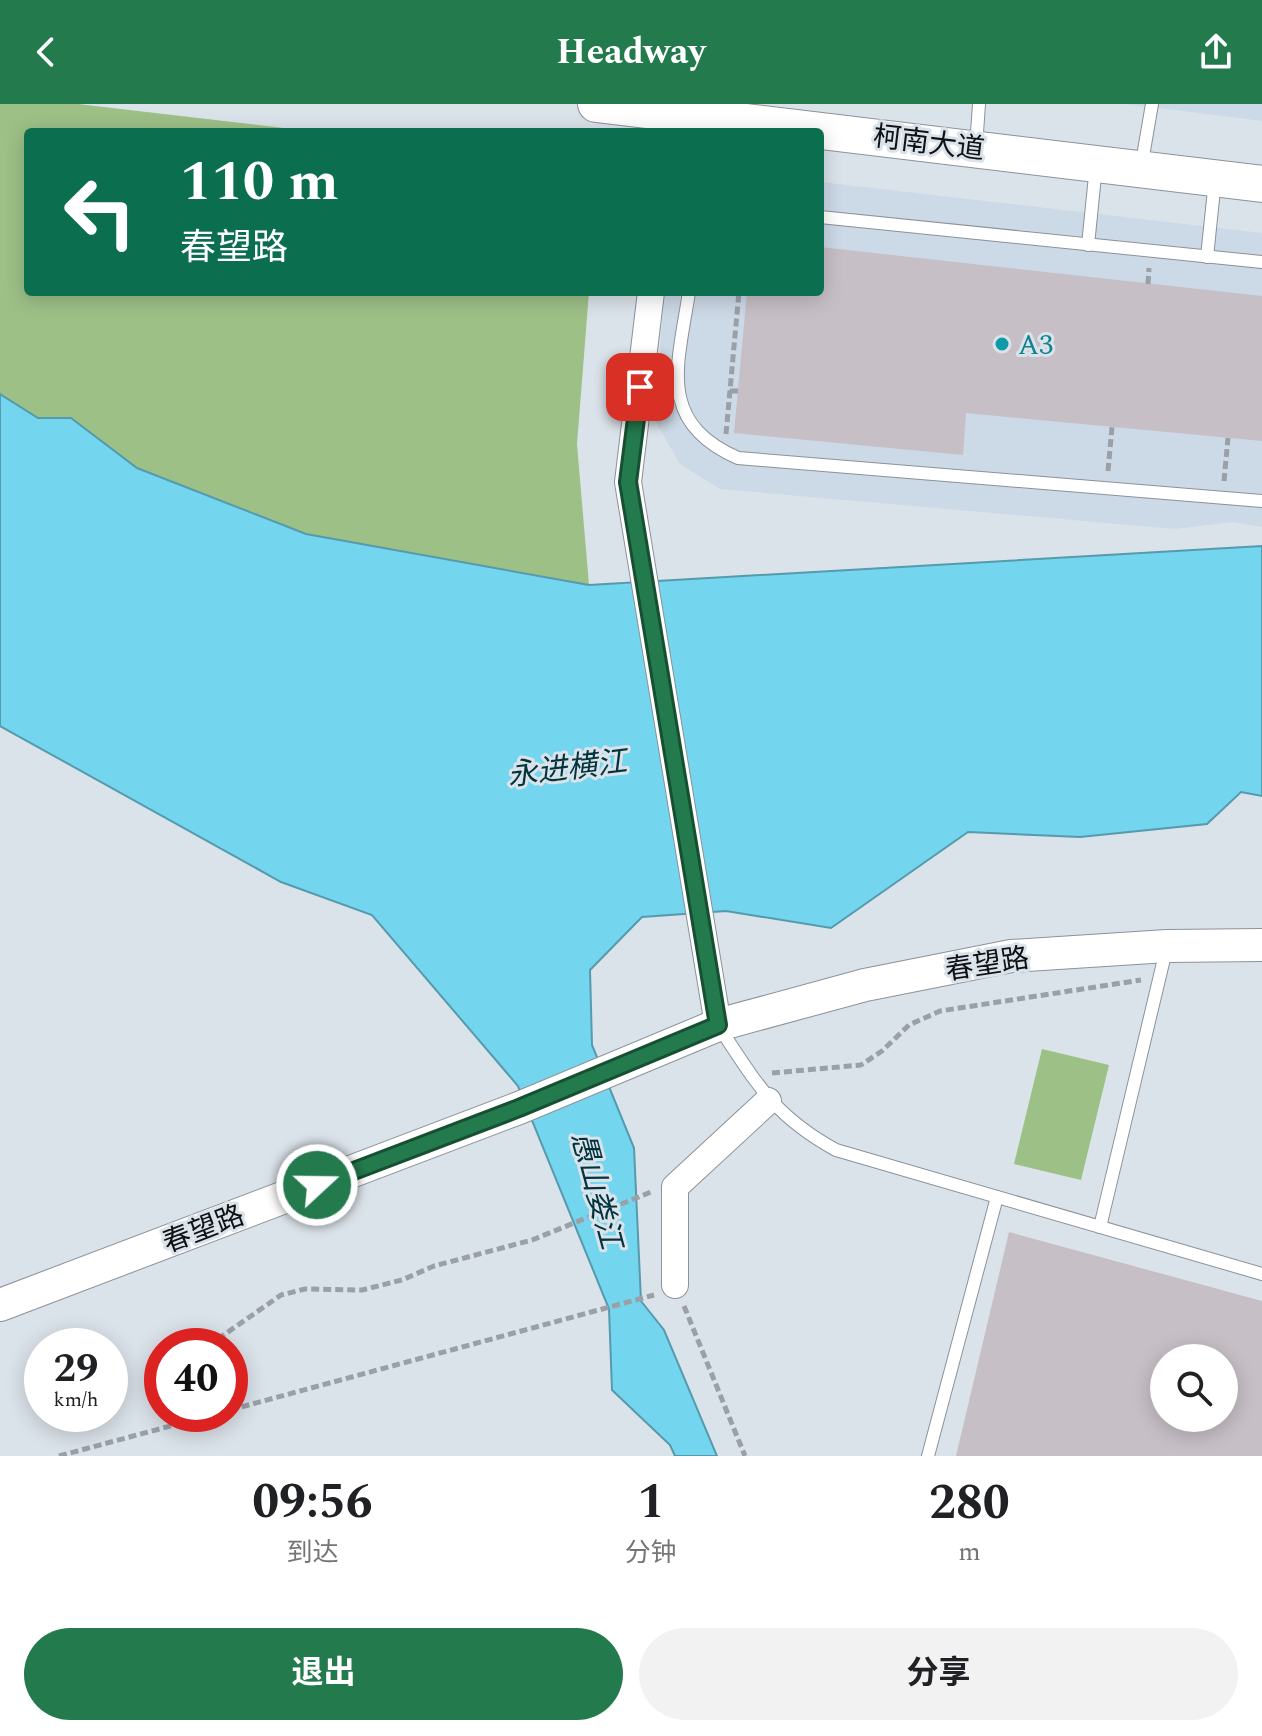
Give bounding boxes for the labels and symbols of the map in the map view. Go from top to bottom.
street label: 柯南大道 [871,115,987,172]
place label: A3 [1018,324,1053,367]
marker: A3 [993,335,1011,353]
pin [606,353,674,421]
water label: 永进横江 [505,738,632,799]
street label: 春望路 [942,937,1032,992]
water label: 愚山娄江 [558,1126,635,1257]
position arrow [275,1143,359,1227]
street label: 春望路 [157,1194,250,1265]
speed limit sign: 40 [144,1328,248,1432]

